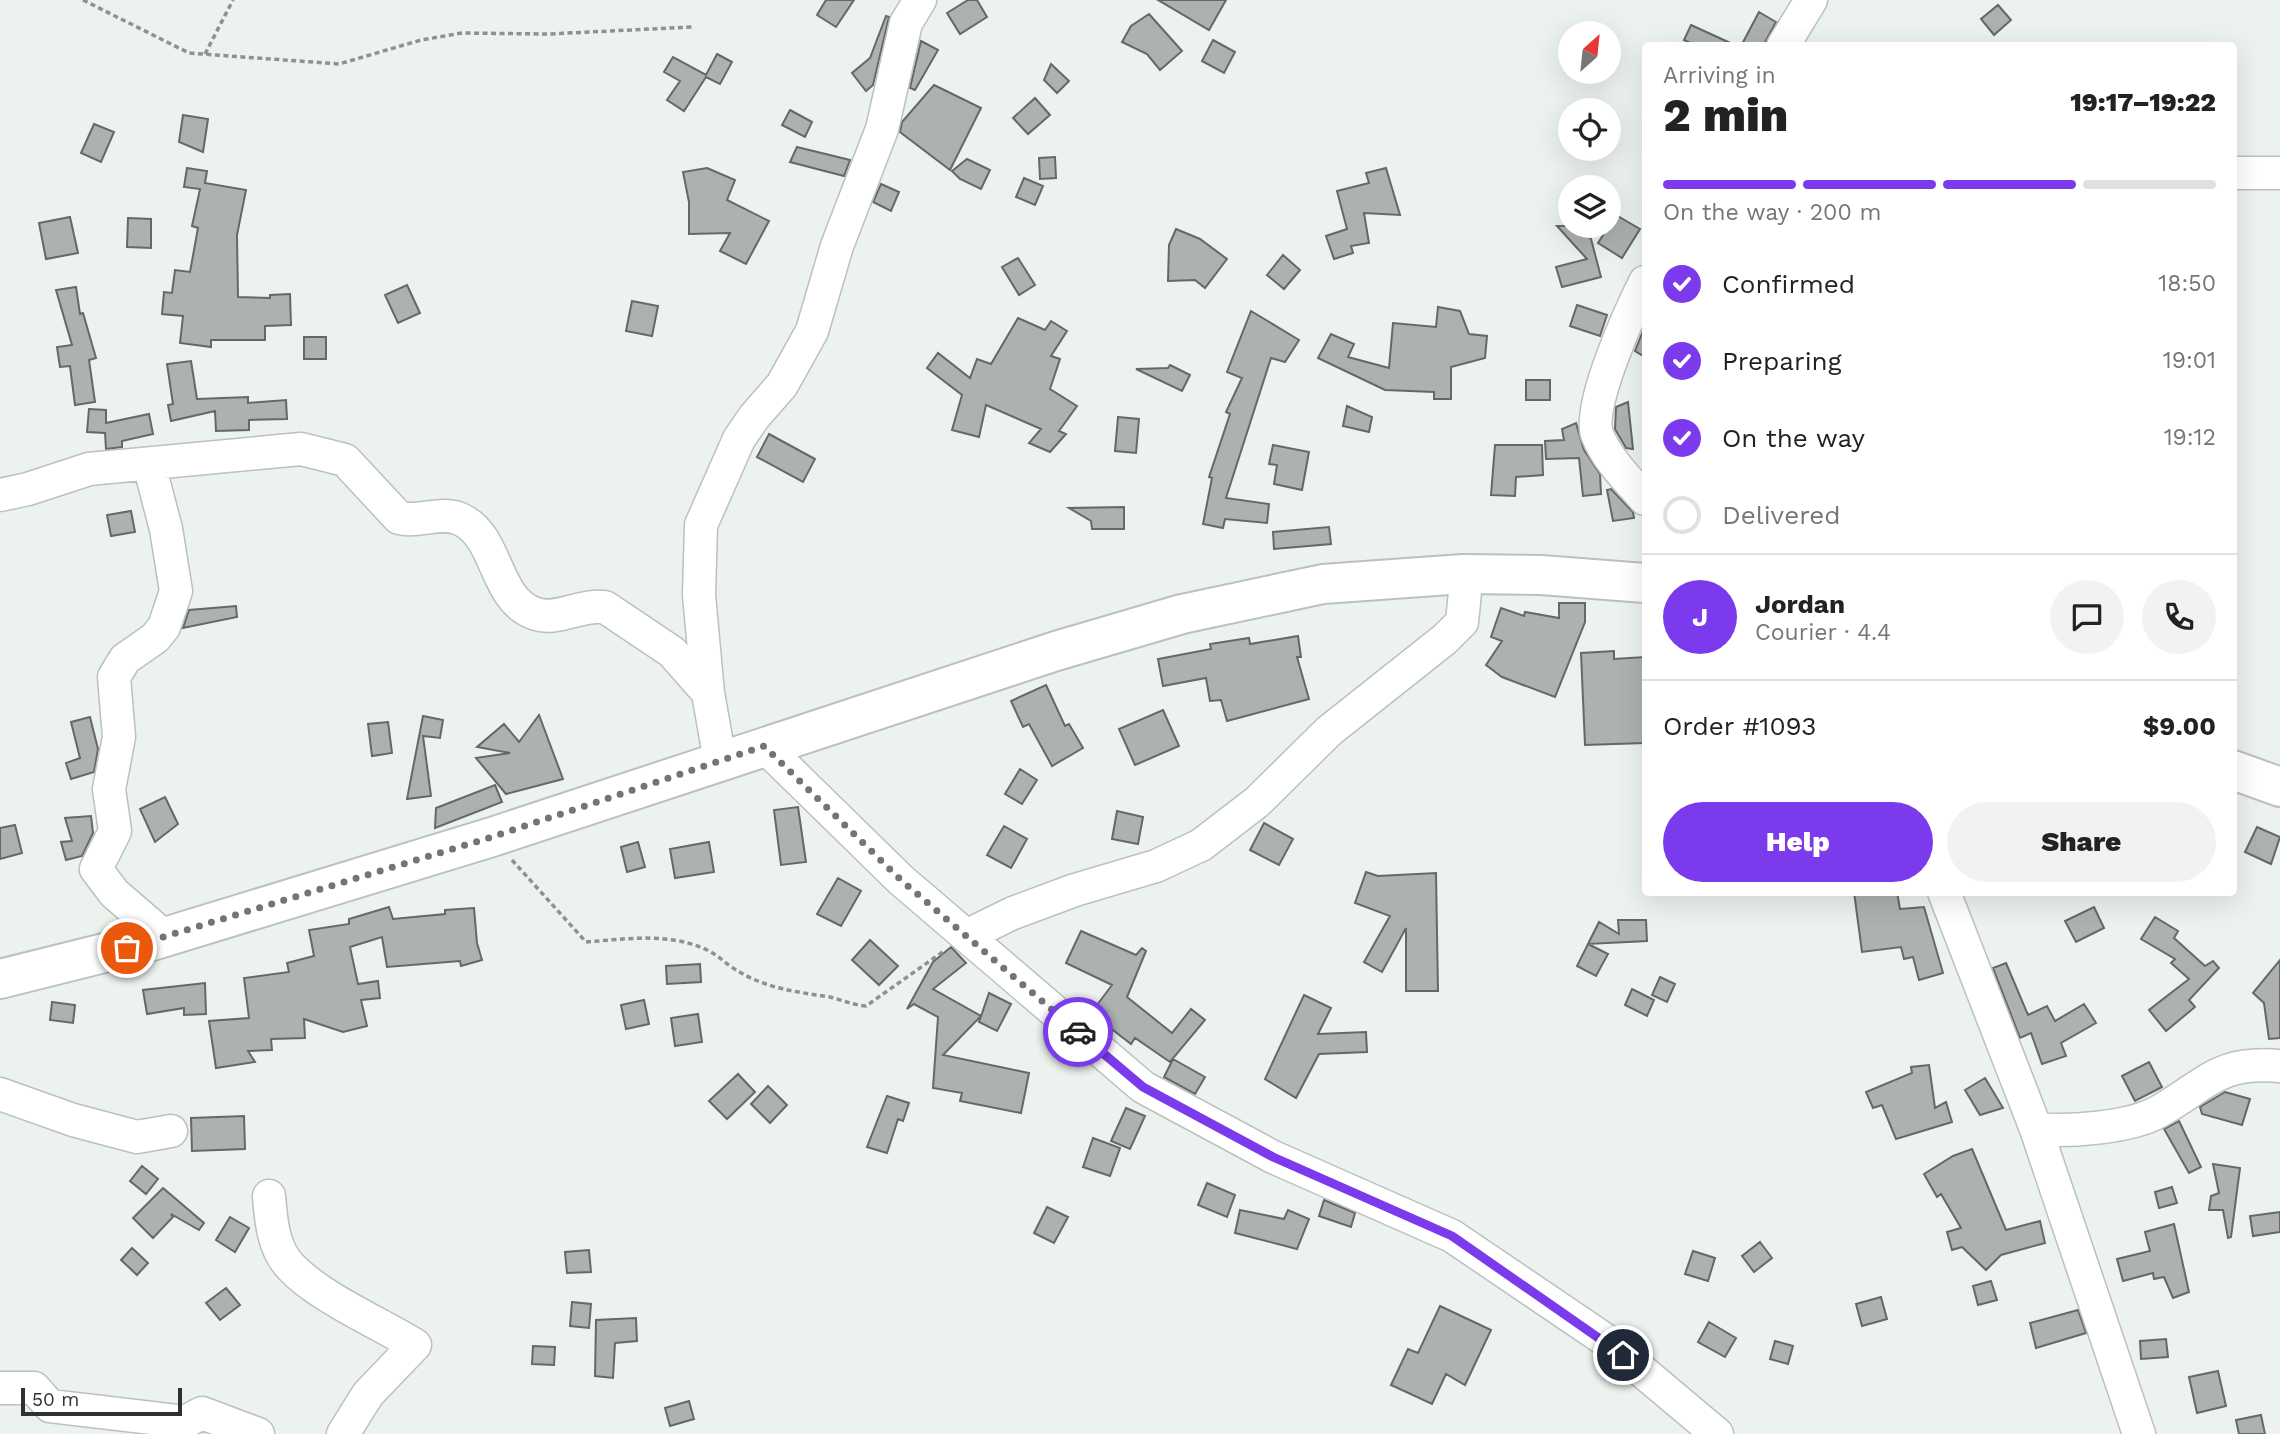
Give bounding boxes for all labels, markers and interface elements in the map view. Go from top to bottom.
north arrow [1558,21,1620,84]
map controls [1558,21,1621,238]
text: Arriving in [1663,62,1776,89]
text: 19:17–19:22 [2070,87,2216,117]
text: 2 min [1663,88,1788,142]
button: locate [1558,98,1621,161]
button: layers [1558,175,1621,238]
text: On the way · 200 m [1663,199,1881,226]
icon: check [1663,265,1701,303]
text: Confirmed [1722,269,1855,299]
text: 18:50 [2158,270,2216,297]
icon: check [1663,342,1701,380]
text: Preparing [1722,346,1842,376]
text: 19:01 [2163,347,2216,374]
icon: check [1663,419,1701,457]
text: On the way [1722,423,1865,453]
text: 19:12 [2164,424,2216,451]
text: Delivered [1722,500,1841,530]
button: chat [2050,580,2124,654]
button: phone [2142,580,2216,654]
text: Jordan [1755,589,1845,619]
text: J [1692,602,1708,632]
text: Courier · 4.4 [1755,619,1891,646]
text: Order #1093 [1663,711,1816,741]
text: $9.00 [2143,711,2216,741]
button: Help [1663,802,1933,882]
button: Share [1947,802,2216,882]
pin [97,918,157,978]
icon: bag [108,929,146,967]
courier [1043,997,1113,1067]
icon: car [1059,1013,1097,1051]
pin [1593,1325,1653,1385]
icon: home [1604,1336,1642,1374]
scale bar [21,1385,182,1417]
text: 50 m [32,1388,79,1411]

